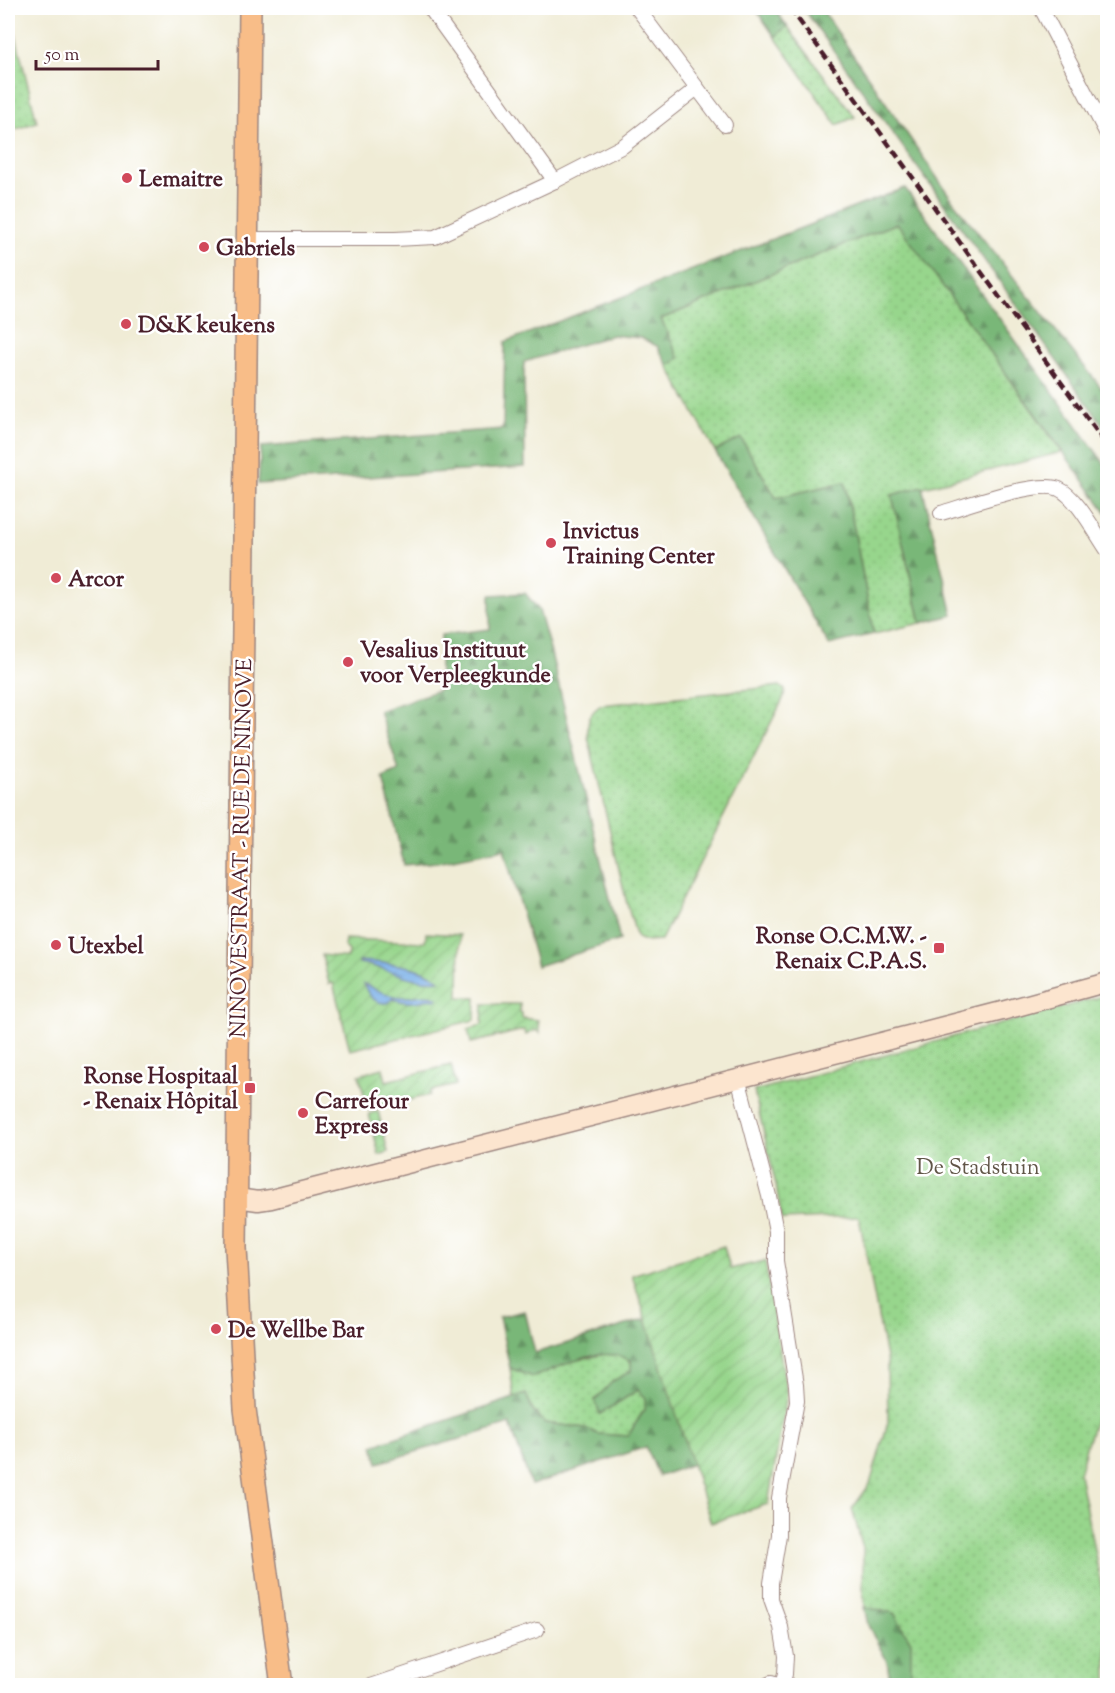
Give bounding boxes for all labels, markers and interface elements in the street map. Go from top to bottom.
scale bar [36,33,158,71]
text: 50 m [44,43,80,69]
place label: Lemaitre [139,165,223,197]
marker: Lemaitre [120,171,134,185]
place label: Gabriels [216,234,296,266]
marker: Gabriels [197,240,211,254]
place label: D&K keukens [138,311,275,343]
marker: D&K keukens [119,317,133,331]
place label: Invictus Training Center [563,517,716,574]
marker: Invictus Training Center [544,536,558,550]
place label: Arcor [68,565,125,597]
marker: Arcor [49,571,63,585]
place label: Vesalius Instituut voor Verpleegkunde [360,636,551,693]
marker: Vesalius Instituut voor Verpleegkunde [341,655,355,669]
street label: NINOVESTRAAT - RUE DE NINOVE [224,658,262,1038]
place label: Ronse O.C.M.W. - Renaix C.P.A.S. [756,922,927,979]
place label: Utexbel [68,932,144,964]
marker: Utexbel [49,938,63,952]
marker: Ronse O.C.M.W. - Renaix C.P.A.S. [932,941,946,955]
place label: Ronse Hospitaal - Renaix Hôpital [83,1062,239,1119]
marker: Ronse Hospitaal - Renaix Hôpital [243,1081,257,1095]
place label: Carrefour Express [315,1087,410,1144]
marker: Carrefour Express [296,1106,310,1120]
park label: De Stadstuin [916,1153,1040,1185]
place label: De Wellbe Bar [228,1316,365,1348]
marker: De Wellbe Bar [209,1322,223,1336]

